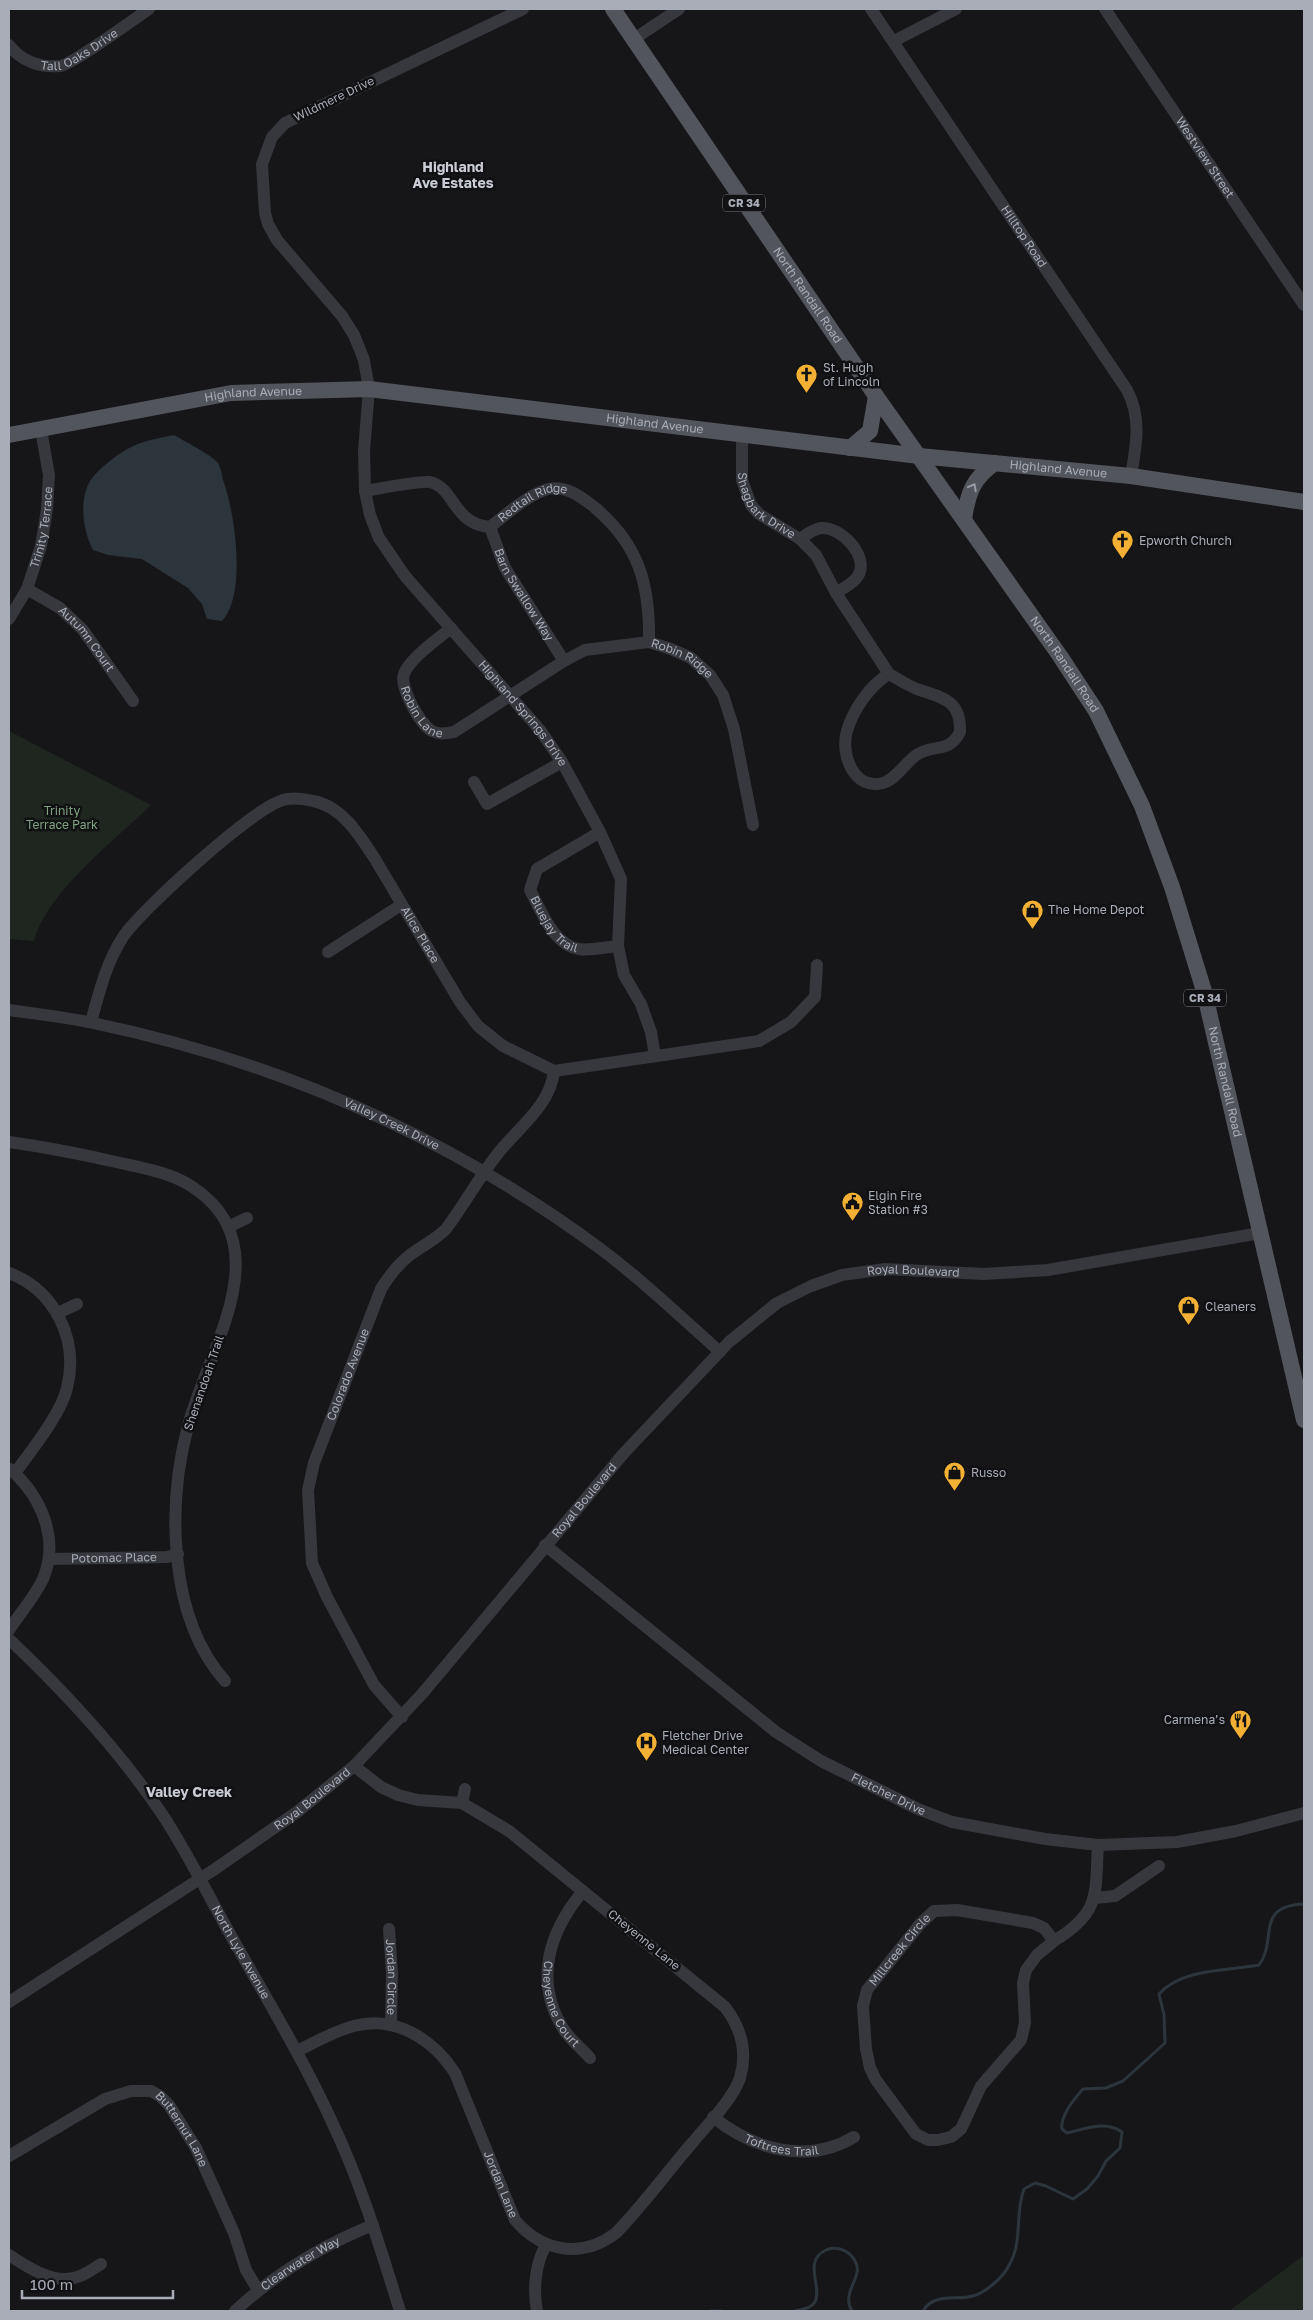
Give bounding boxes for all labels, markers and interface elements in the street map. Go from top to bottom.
street label: Tall Oaks Drive [40,25,120,73]
street label: Wildmere Drive [291,73,376,125]
street label: Westview Street [1173,114,1238,201]
district label: Highland Ave Estates [413,158,494,191]
road number: CR 34 [723,194,765,212]
street label: Hilltop Road [998,202,1050,270]
street label: North Randall Road [770,244,846,346]
place label: St. Hugh of Lincoln [823,360,880,389]
church icon: St. Hugh of Lincoln [795,363,819,394]
street label: Highland Avenue [203,383,302,405]
street label: Highland Avenue [605,410,705,437]
street label: Highland Avenue [1009,457,1108,481]
street label: Shagbark Drive [735,472,798,541]
street label: Redtail Ridge [494,480,569,525]
one-way arrow [967,484,977,493]
street label: Trinity Terrace [26,486,55,570]
church icon: Epworth Church [1111,529,1135,560]
place label: Epworth Church [1139,533,1232,548]
street label: Barn Swallow Way [491,546,557,644]
street label: Autumn Court [56,603,118,675]
street label: North Randall Road [1027,613,1103,715]
street label: Robin Ridge [649,635,716,681]
street label: Highland Springs Drive [475,657,571,769]
street label: Robin Lane [398,684,444,741]
park label: Trinity Terrace Park [26,803,98,832]
street label: Bluejay Trail [527,893,580,956]
shop icon: The Home Depot [1020,898,1044,929]
place label: The Home Depot [1048,902,1145,917]
street label: Alice Place [398,903,443,966]
road number: CR 34 [1184,990,1226,1006]
street label: North Randall Road [1205,1025,1246,1138]
street label: Valley Creek Drive [342,1094,442,1153]
place label: Elgin Fire Station #3 [868,1188,928,1217]
public building icon: Elgin Fire Station #3 [840,1191,864,1222]
street label: Royal Boulevard [866,1261,960,1280]
shop icon: Cleaners [1177,1295,1201,1326]
place label: Cleaners [1205,1299,1256,1314]
street label: Colorado Avenue [323,1326,372,1423]
street label: Shenandoah Trail [180,1333,227,1433]
street label: Royal Boulevard [548,1460,620,1541]
shop icon: Russo [943,1461,967,1492]
place label: Russo [971,1465,1006,1480]
street label: Potomac Place [71,1549,157,1566]
restaurant icon: Carmena’s [1229,1708,1253,1739]
place label: Carmena’s [1164,1712,1225,1727]
place label: Fletcher Drive Medical Center [662,1728,749,1757]
hospital icon: Fletcher Drive Medical Center [634,1731,658,1762]
street label: Royal Boulevard [271,1764,353,1833]
street label: Fletcher Drive [849,1769,928,1818]
district label: Valley Creek [146,1783,232,1800]
street label: North Lyle Avenue [209,1903,274,2002]
street label: Cheyenne Lane [605,1906,683,1973]
street label: Millcreek Circle [865,1910,933,1989]
street label: Jordan Circle [383,1938,400,2015]
street label: Cheyenne Court [540,1960,583,2050]
street label: Butternut Lane [152,2088,211,2169]
street label: Toftrees Trail [742,2130,820,2159]
street label: Jordan Lane [481,2149,521,2220]
street label: Clearwater Way [257,2233,342,2294]
scale bar [22,2268,174,2300]
text: 100 m [30,2275,73,2293]

